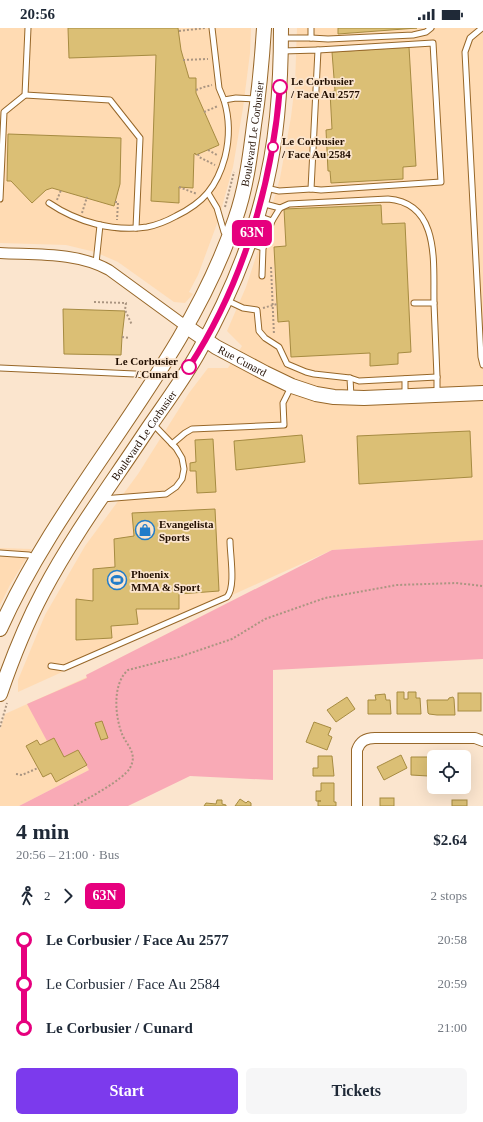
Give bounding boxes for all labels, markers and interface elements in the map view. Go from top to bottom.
text: 20:56 [20,6,55,22]
place label: Le Corbusier / Face Au 2577 [290,75,360,100]
marker: Le Corbusier / Face Au 2577 [272,79,288,95]
street label: Boulevard Le Corbusier [239,80,266,188]
place label: Le Corbusier / Face Au 2584 [281,135,351,160]
marker: Le Corbusier / Face Au 2584 [267,141,279,153]
line badge: 63N [229,220,275,246]
text: 63N [240,225,264,240]
street label: Rue Cunard [216,343,269,379]
place label: Le Corbusier / Cunard [115,355,178,380]
marker: Le Corbusier / Cunard [181,359,197,375]
street label: Boulevard Le Corbusier [109,388,179,483]
place label: Evangelista Sports [159,518,214,543]
shop icon: Evangelista Sports [134,519,156,541]
place label: Phoenix MMA & Sport [131,568,200,593]
sports icon: Phoenix MMA & Sport [106,569,128,591]
map controls [427,750,471,794]
button: locate [427,750,471,794]
text: 4 min [16,819,69,844]
text: $2.64 [433,832,467,848]
text: 20:56 – 21:00 · Bus [16,847,119,862]
icon: walk [16,885,38,907]
icon: forward [57,885,79,907]
text: 2 [44,888,51,903]
text: 63N [93,888,117,903]
text: 2 stops [431,888,467,903]
text: Le Corbusier / Face Au 2577 [46,932,229,948]
text: 20:58 [437,932,467,947]
text: Le Corbusier / Face Au 2584 [46,976,220,992]
text: 20:59 [437,976,467,991]
text: Le Corbusier / Cunard [46,1020,193,1036]
text: 21:00 [437,1020,467,1035]
button: Start [16,1068,238,1114]
button: Tickets [246,1068,467,1114]

